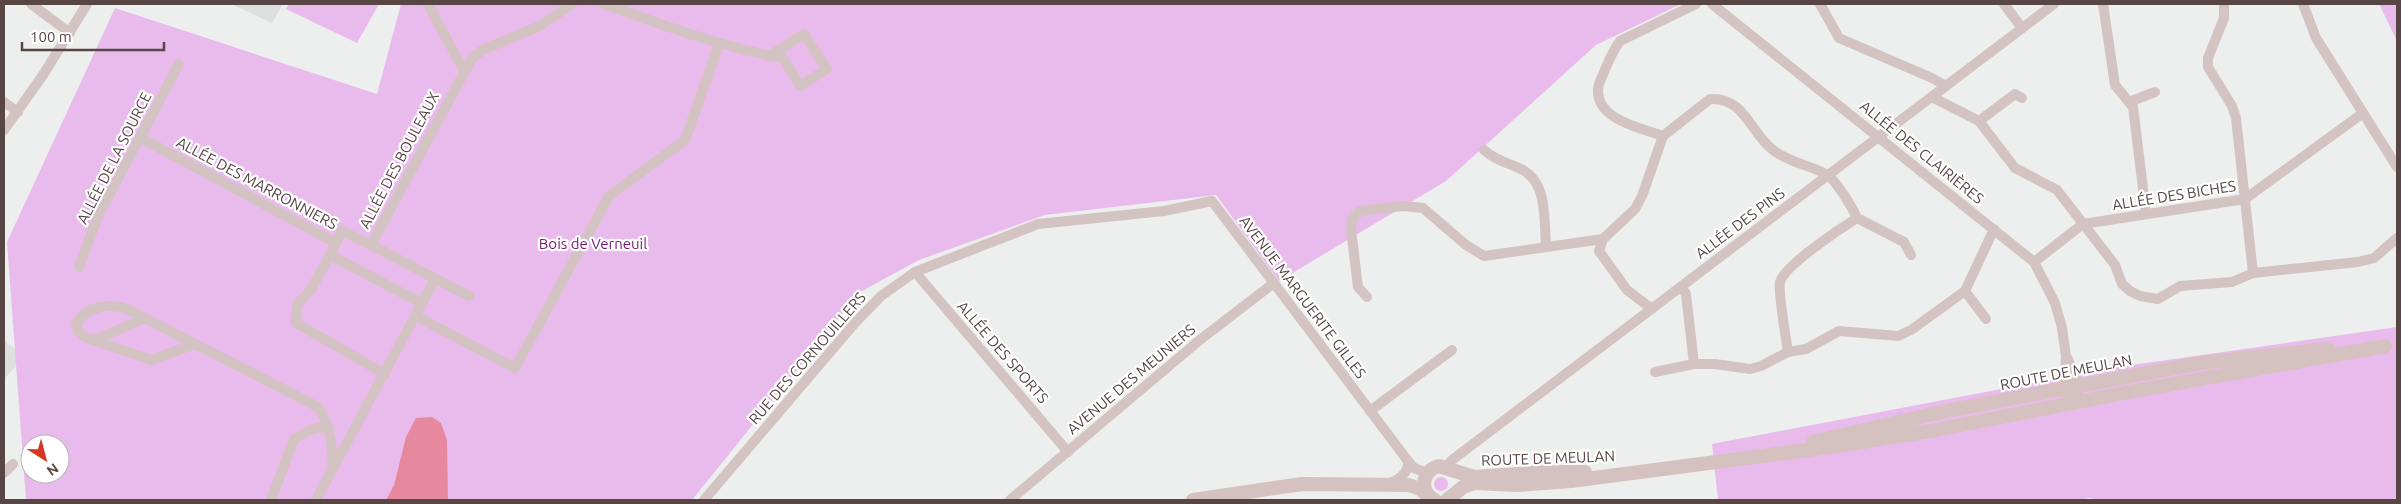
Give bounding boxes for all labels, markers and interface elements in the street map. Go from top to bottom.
scale bar [22,20,165,52]
text: 100 m [30,28,72,45]
street label: ALLÉE DE LA SOURCE [73,89,155,227]
street label: ALLÉE DES BOULEAUX [356,89,442,231]
street label: ALLÉE DES CLAIRIÈRES [1857,97,1987,207]
street label: ALLÉE DES MARRONNIERS [174,133,340,233]
street label: ALLÉE DES BICHES [2111,177,2237,213]
street label: ALLÉE DES PINS [1692,184,1788,262]
street label: AVENUE MARGUERITE GILLES [1236,212,1370,382]
park label: Bois de Verneuil [539,235,647,252]
street label: RUE DES CORNOUILLERS [745,289,869,427]
street label: ALLÉE DES SPORTS [954,298,1052,407]
street label: AVENUE DES MEUNIERS [1064,320,1199,437]
street label: ROUTE DE MEULAN [1999,351,2133,393]
north arrow [20,434,70,484]
street label: ROUTE DE MEULAN [1481,447,1615,469]
text: N [44,460,62,479]

